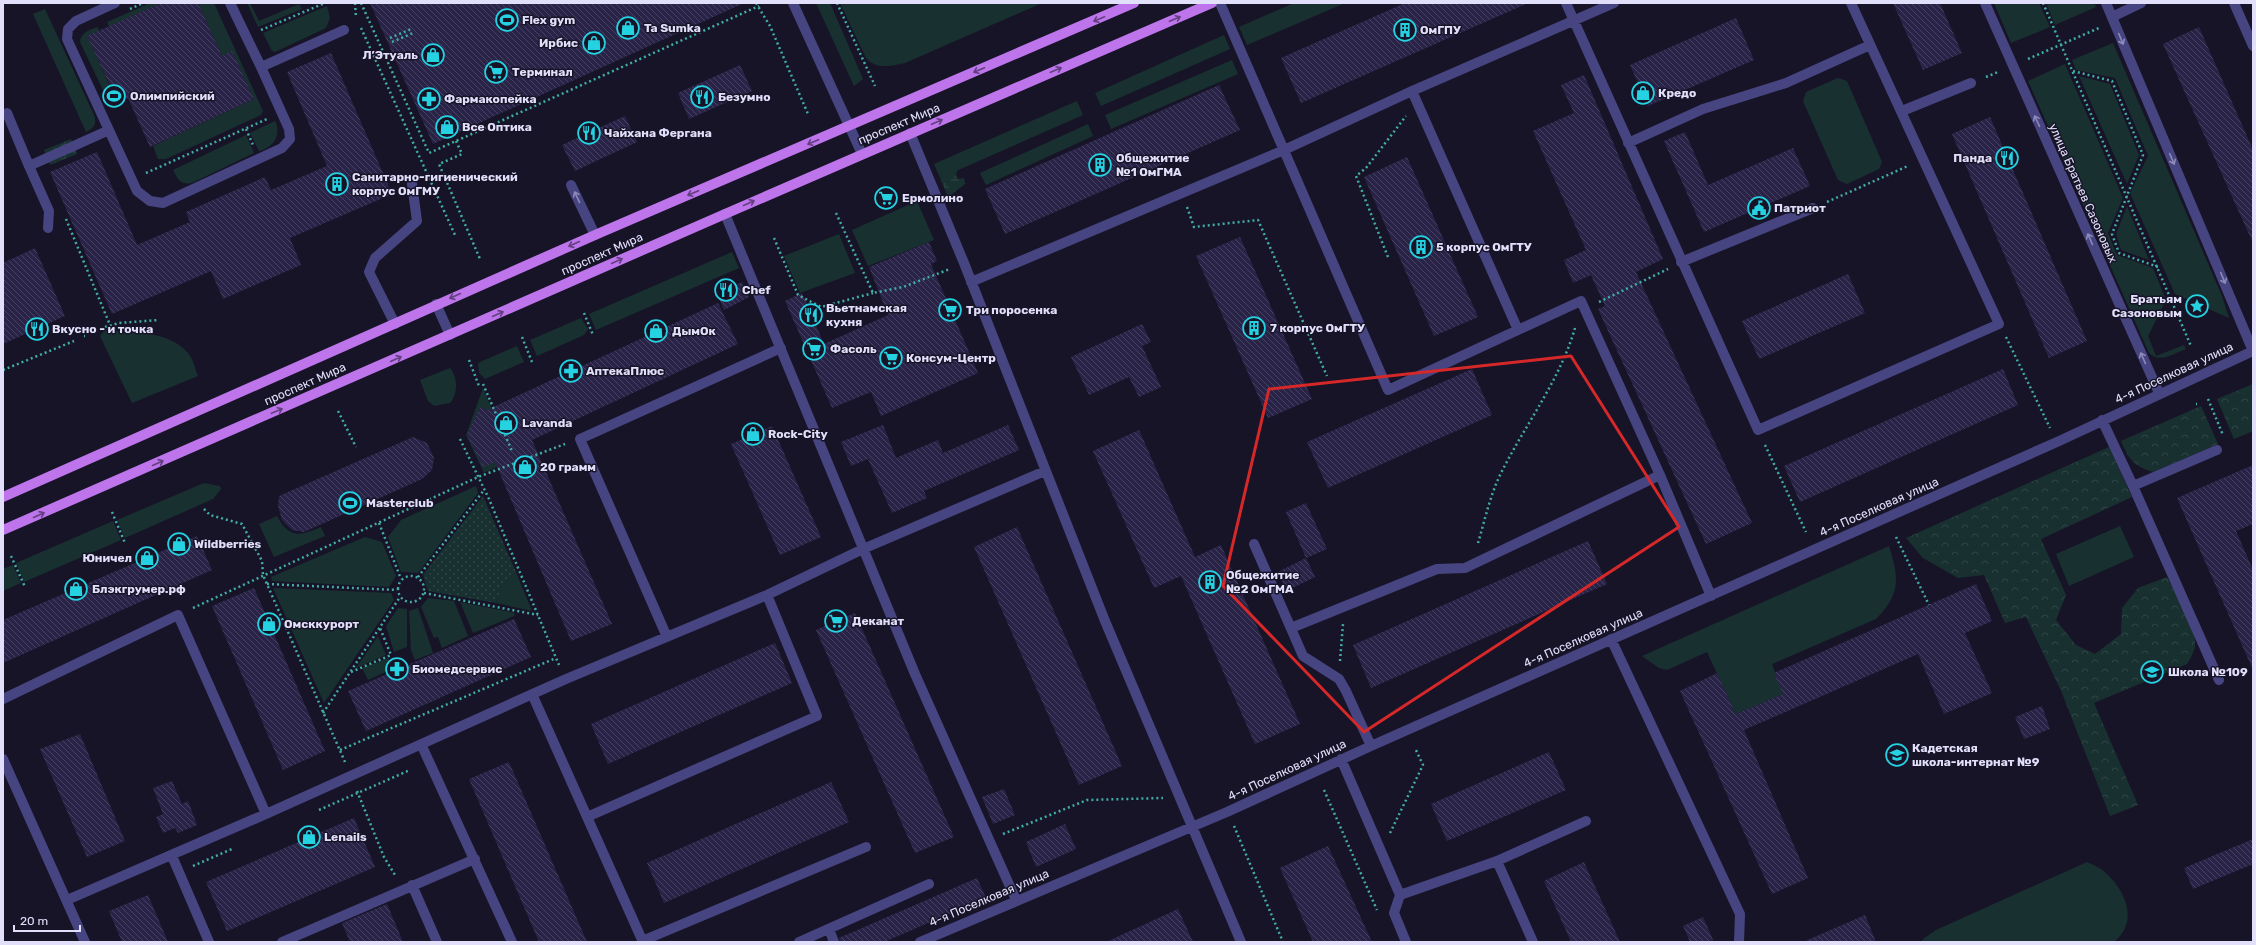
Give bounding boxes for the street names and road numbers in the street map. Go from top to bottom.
street label: проспект Мира [856,100,942,148]
street label: улица Братьев Сазоновых [2046,121,2120,265]
street label: проспект Мира [559,230,645,278]
street label: 4-я Поселковая улица [2113,339,2235,407]
street label: проспект Мира [262,360,348,408]
street label: 4-я Поселковая улица [1817,474,1941,540]
street label: 4-я Поселковая улица [1521,605,1645,671]
street label: 4-я Поселковая улица [1226,736,1348,804]
street label: 4-я Поселковая улица [927,866,1051,930]

